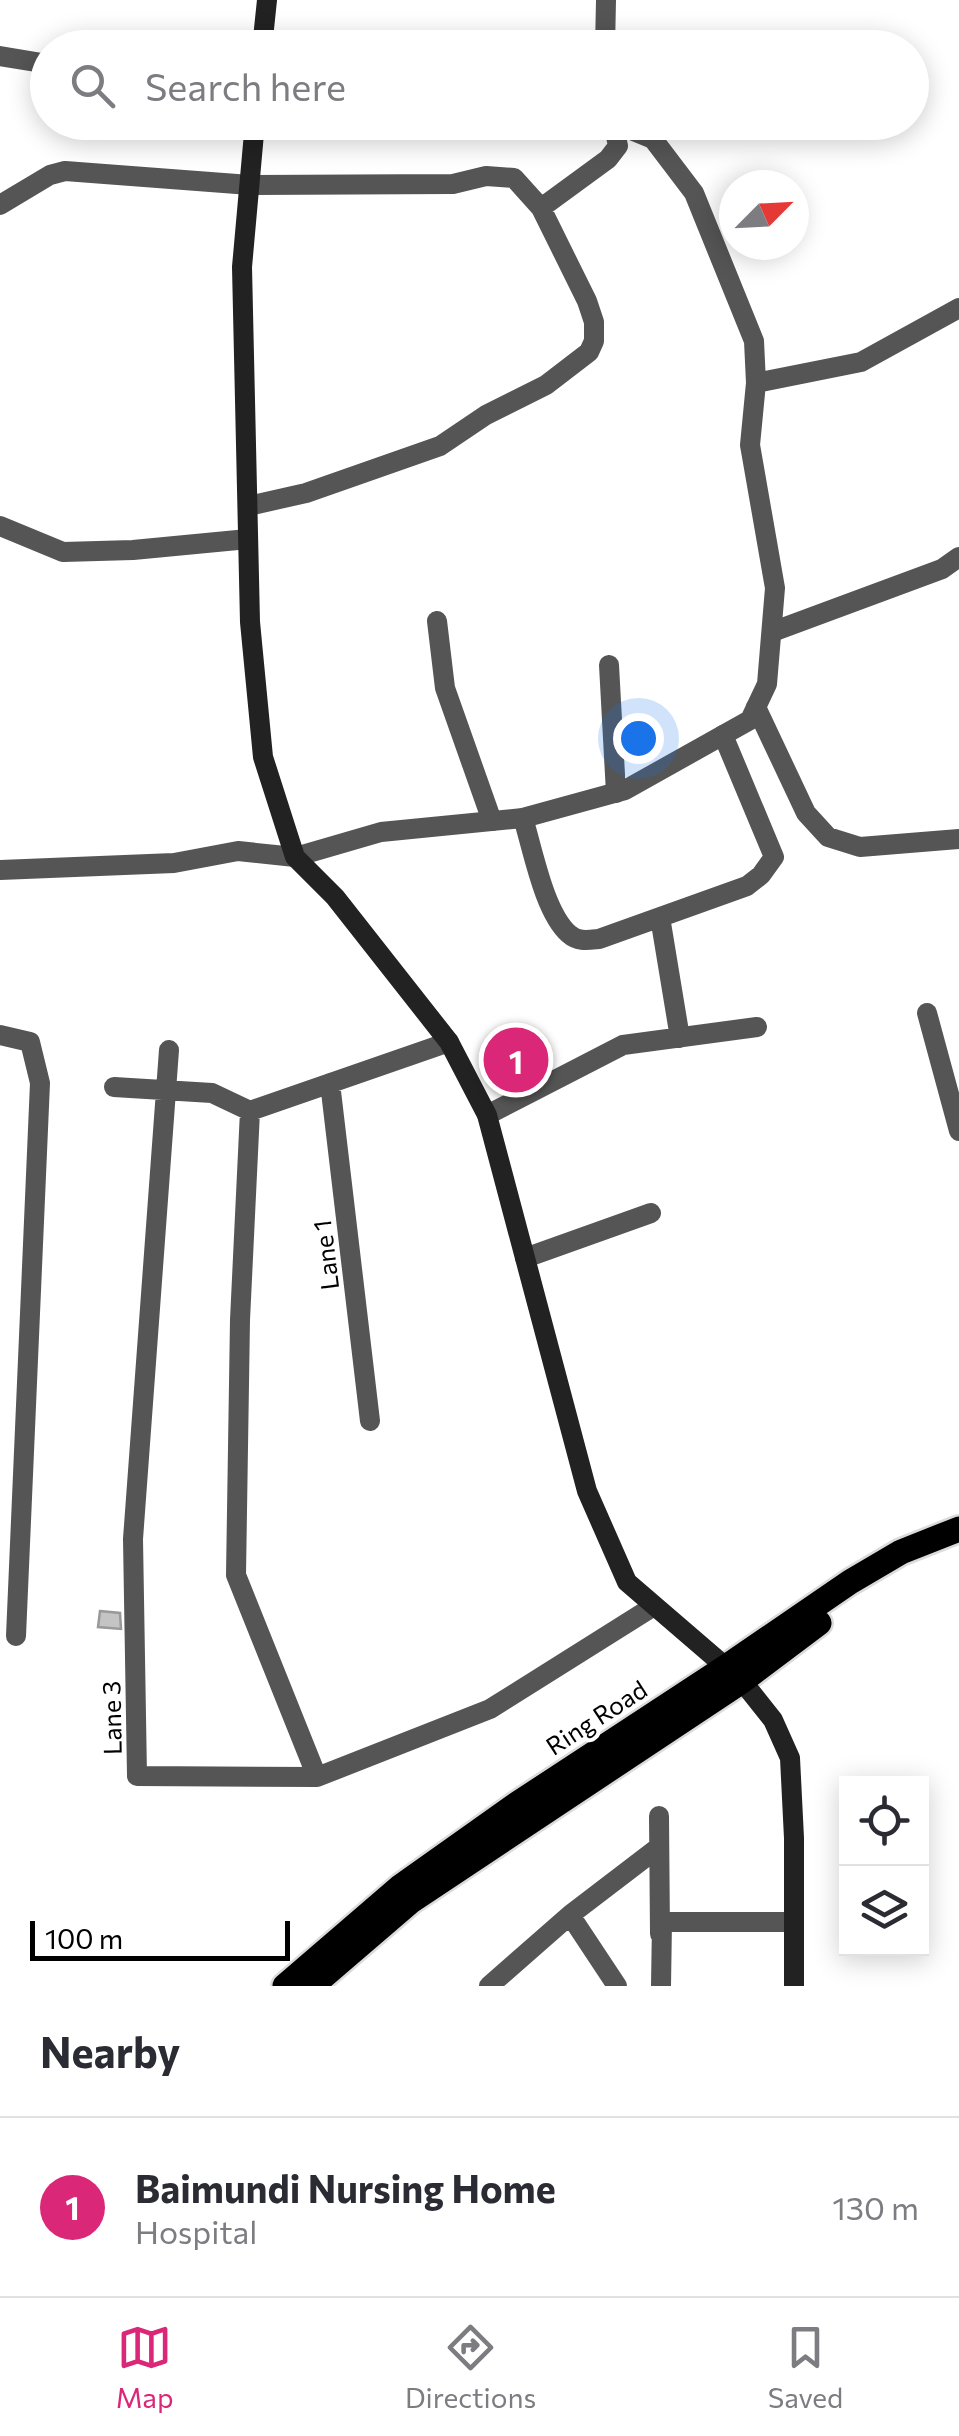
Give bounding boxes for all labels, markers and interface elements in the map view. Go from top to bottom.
search box [30,30,929,140]
icon: search [65,58,120,113]
text: Search here [145,62,346,109]
north arrow [719,170,809,260]
your location [613,713,664,764]
pin: 1 [484,1022,548,1098]
street label: Lane 1 [306,1218,344,1292]
street label: Ring Road [540,1673,652,1761]
street label: Lane 3 [95,1681,127,1755]
map controls [839,1776,929,1956]
button: locate [839,1776,929,1866]
button: layers [839,1866,929,1956]
scale bar [30,1916,290,1960]
text: 100 m [45,1921,123,1955]
text: Nearby [40,2025,180,2077]
text: Baimundi Nursing Home [135,2164,556,2211]
text: 1 [65,2187,80,2227]
text: 130 m [832,2187,919,2227]
text: Hospital [135,2211,257,2251]
tab: Map [116,2320,173,2414]
tab: Directions [405,2320,536,2414]
tab: Saved [768,2320,843,2414]

